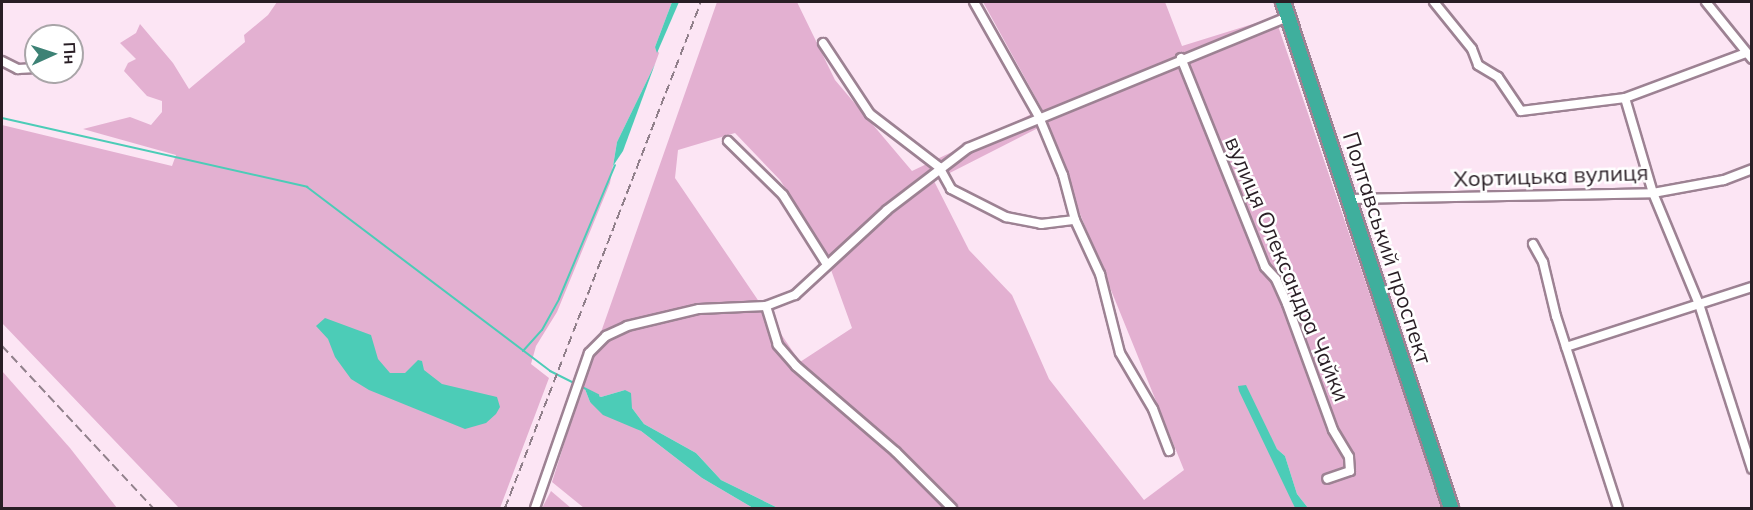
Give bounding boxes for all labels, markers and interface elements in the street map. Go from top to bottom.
north arrow [24,24,84,84]
text: Пн [59,42,81,65]
street label: Полтавський проспект [1337,129,1437,367]
street label: вулиця Олександра Чайки [1219,133,1355,405]
street label: Хортицька вулиця [1453,159,1649,193]

